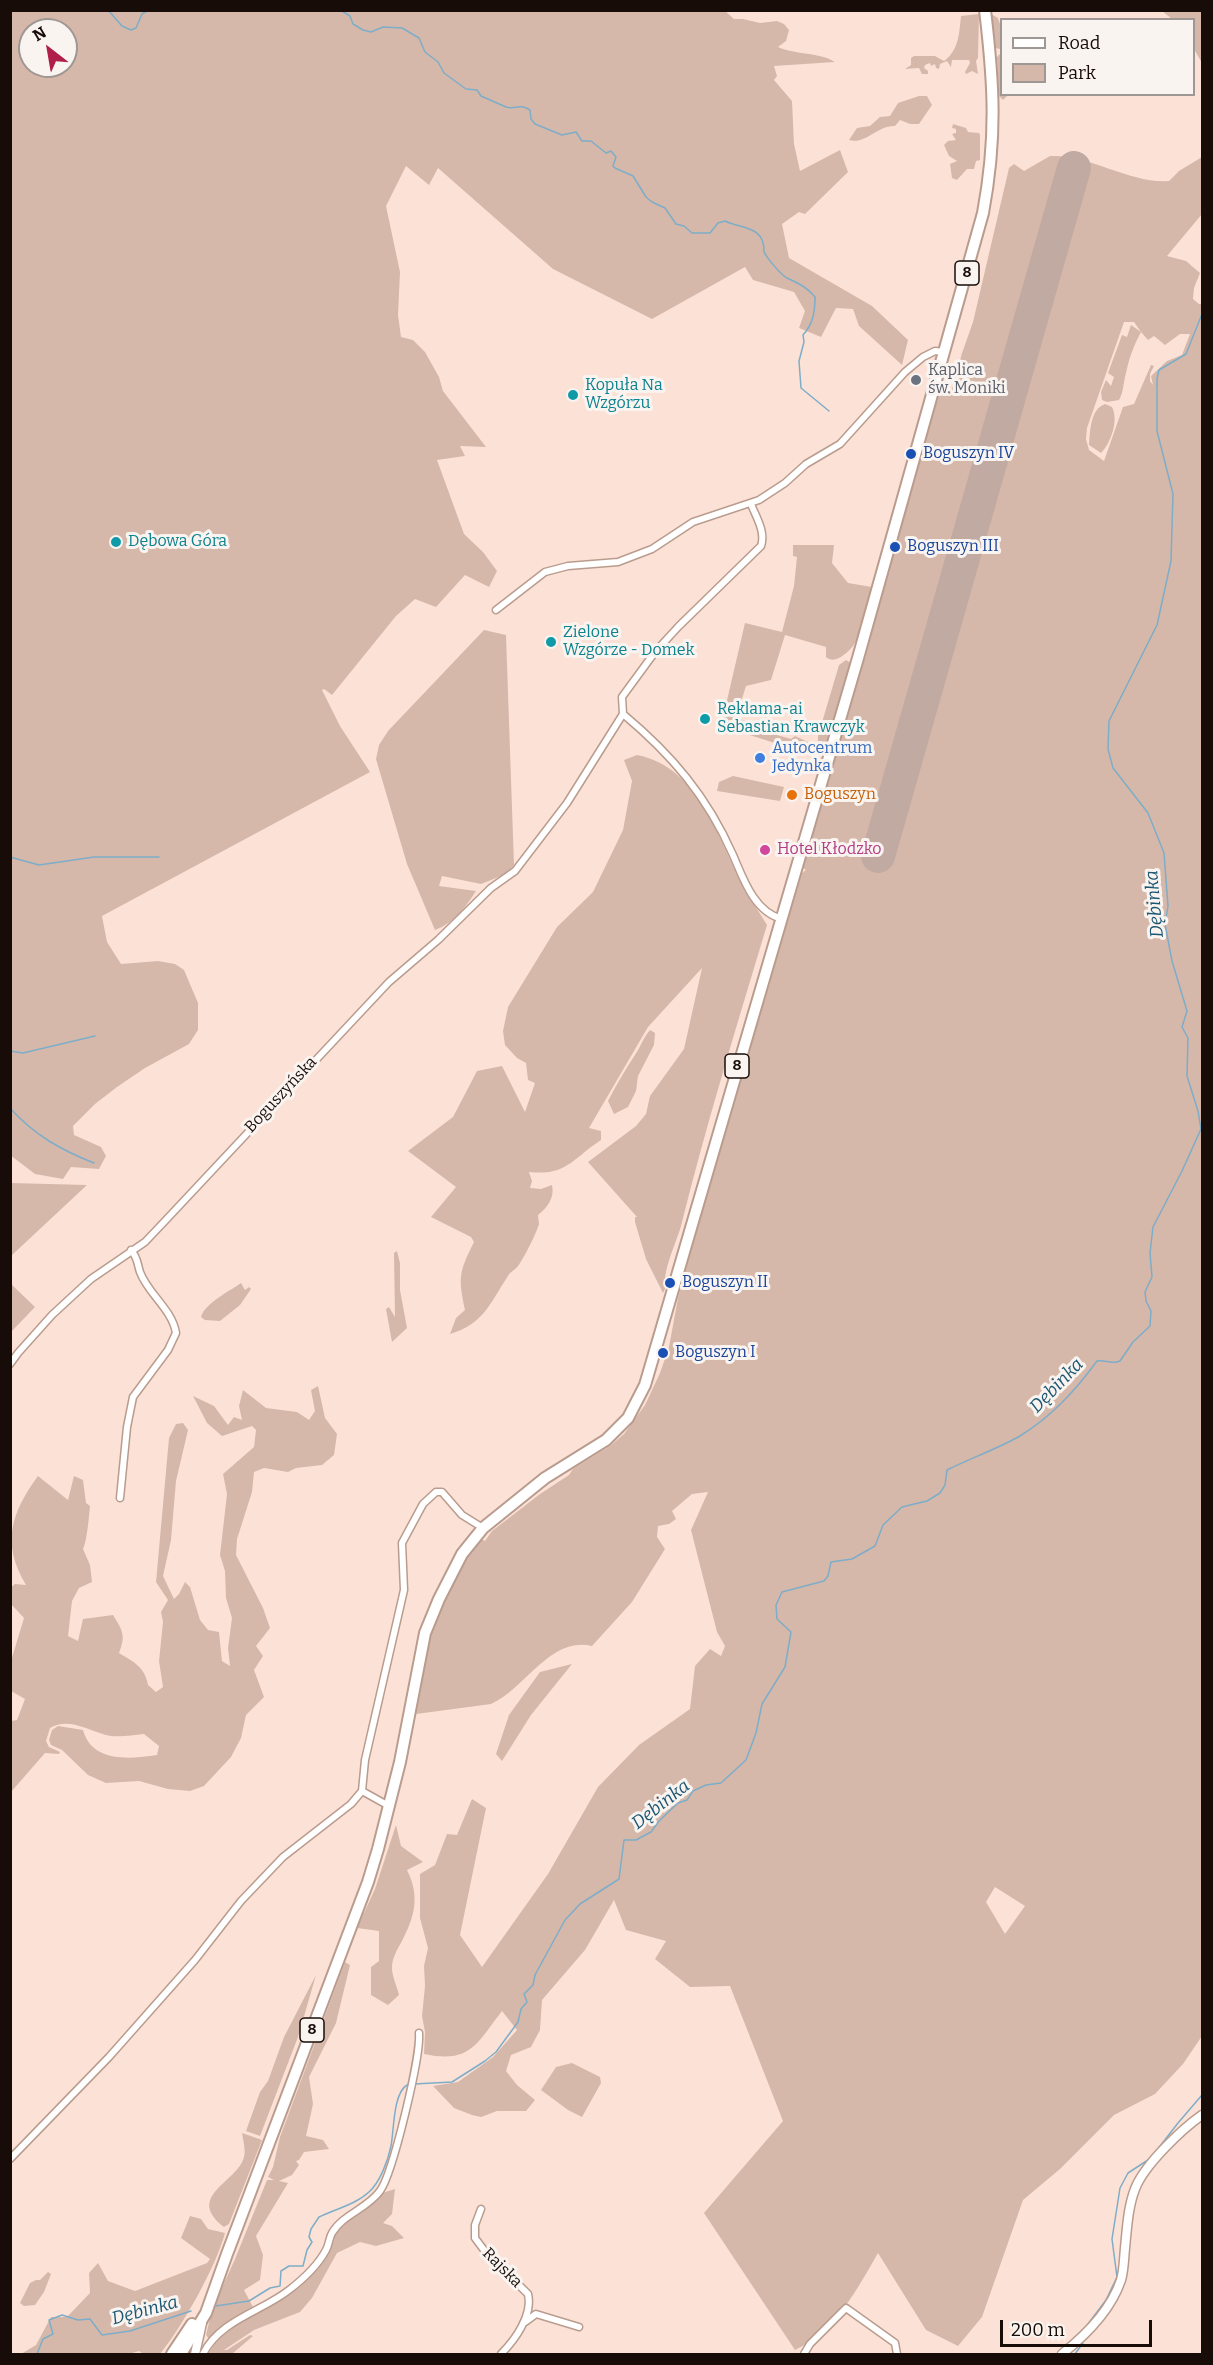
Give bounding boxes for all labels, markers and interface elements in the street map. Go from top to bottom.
north arrow [18,18,78,78]
legend [1000,18,1195,96]
text: N [29,23,50,45]
text: Road [1058,32,1100,54]
text: Park [1058,62,1096,84]
road number: 8 [955,261,979,285]
place label: Kaplica św. Moniki [928,361,1005,399]
marker: Kaplica św. Moniki [909,373,923,387]
place label: Kopuła Na Wzgórzu [585,376,663,414]
marker: Kopuła Na Wzgórzu [566,388,580,402]
place label: Boguszyn IV [923,444,1014,464]
marker: Boguszyn IV [904,447,918,461]
place label: Dębowa Góra [128,532,227,552]
marker: Dębowa Góra [109,535,123,549]
place label: Boguszyn III [907,537,999,557]
marker: Boguszyn III [888,540,902,554]
place label: Zielone Wzgórze - Domek [563,623,695,661]
marker: Zielone Wzgórze - Domek [544,635,558,649]
place label: Reklama-ai Sebastian Krawczyk [717,700,865,738]
marker: Reklama-ai Sebastian Krawczyk [698,712,712,726]
place label: Autocentrum Jedynka [772,739,872,777]
marker: Autocentrum Jedynka [753,751,767,765]
place label: Boguszyn [804,785,876,805]
marker: Boguszyn [785,788,799,802]
place label: Hotel Kłodzko [777,840,882,860]
marker: Hotel Kłodzko [758,843,772,857]
water label: Dębinka [1141,869,1169,939]
street label: Boguszyńska [241,1053,321,1137]
road number: 8 [725,1054,749,1078]
place label: Boguszyn II [682,1273,768,1293]
marker: Boguszyn II [663,1276,677,1290]
place label: Boguszyn I [675,1343,756,1363]
marker: Boguszyn I [656,1346,670,1360]
water label: Dębinka [1026,1354,1088,1418]
water label: Dębinka [628,1776,694,1834]
road number: 8 [300,2018,324,2042]
street label: Rajska [478,2244,526,2292]
water label: Dębinka [110,2292,180,2330]
scale bar [1003,2308,1154,2346]
text: 200 m [1011,2319,1065,2341]

